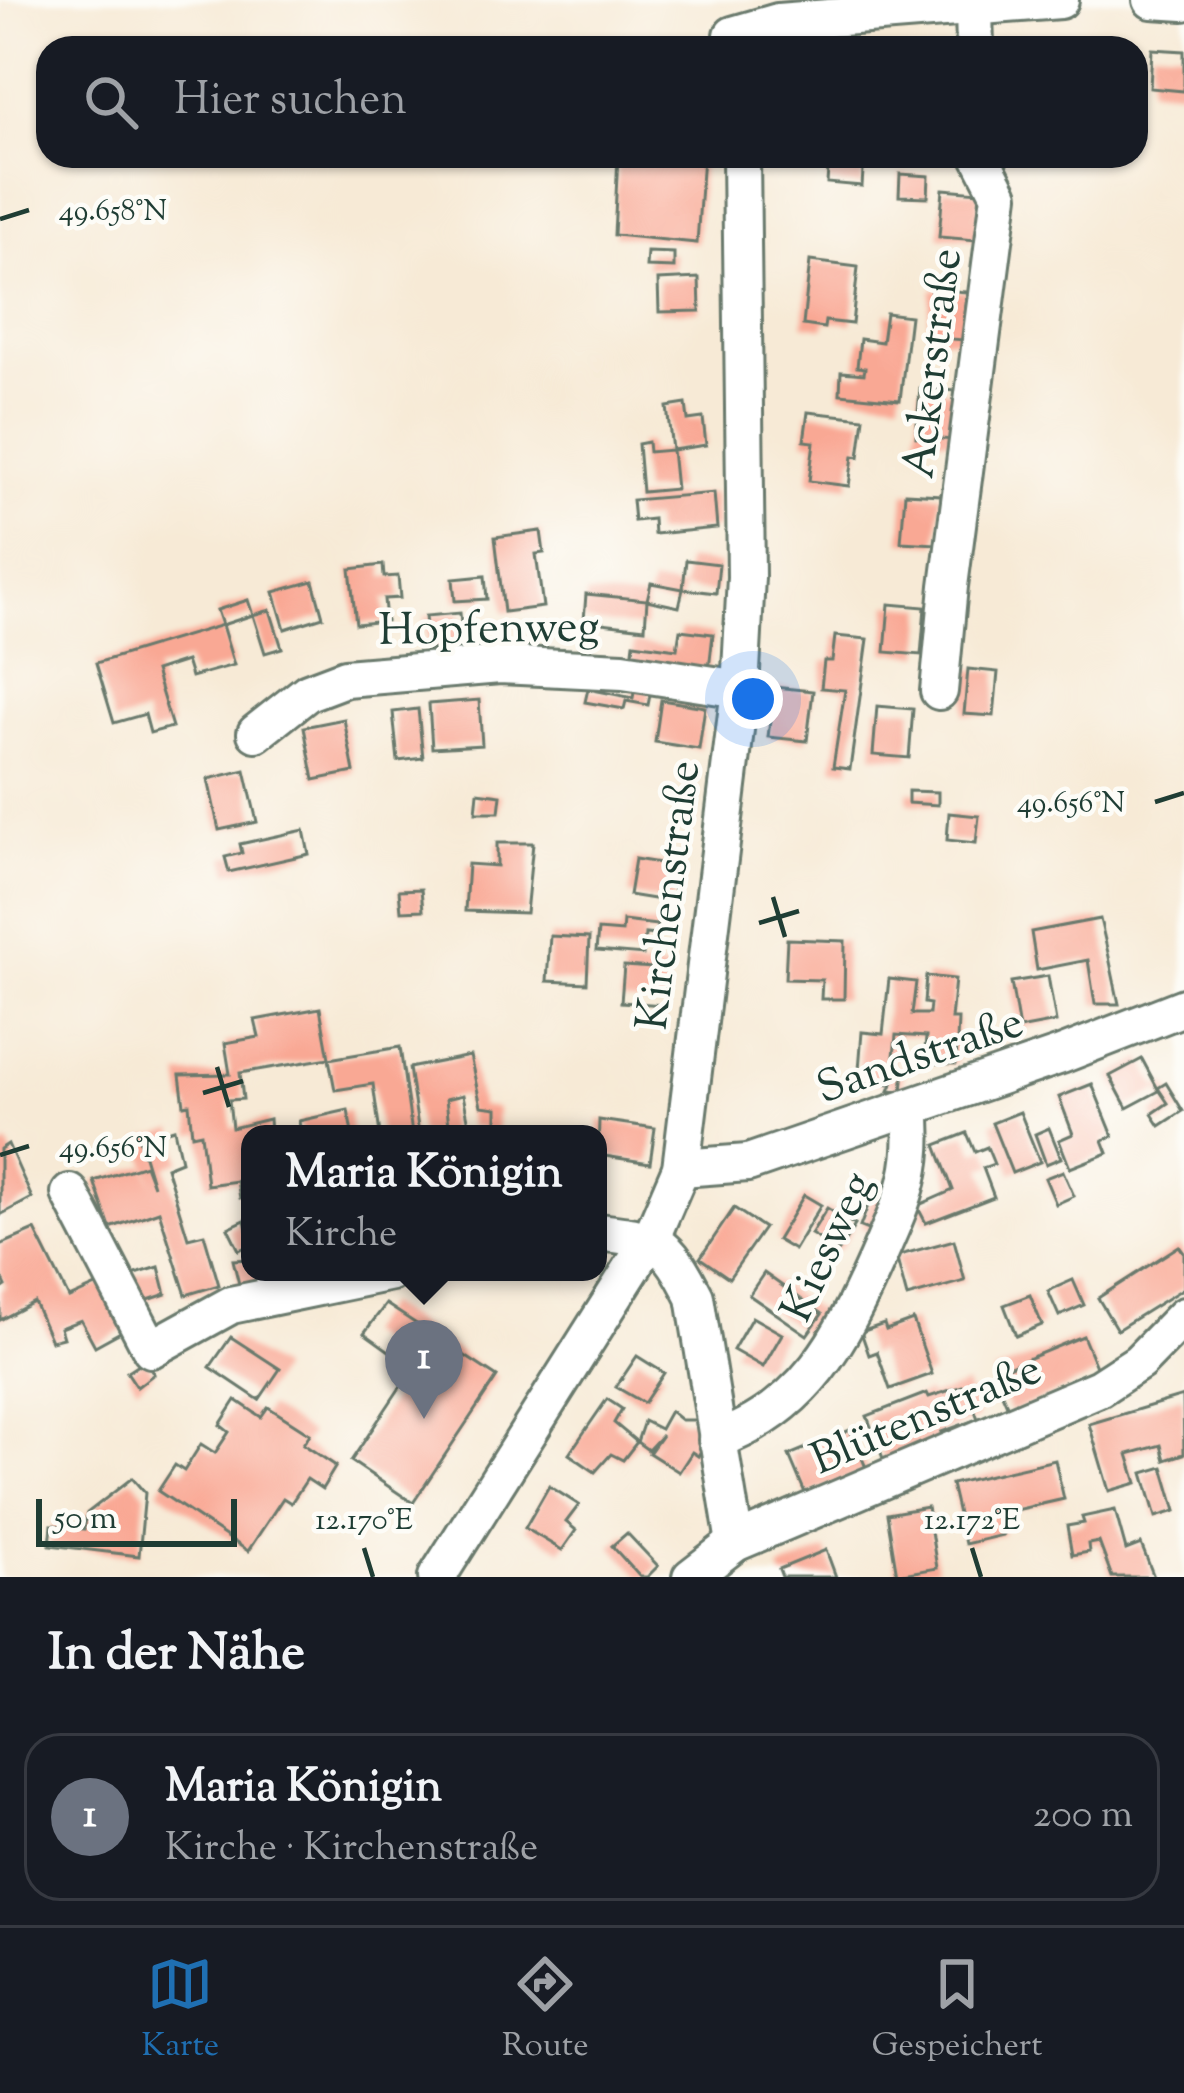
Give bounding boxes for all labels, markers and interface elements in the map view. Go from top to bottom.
search box [36,36,1148,168]
icon: search [78,69,144,135]
text: Hier suchen [174,70,407,135]
text: 49.658°N [59,191,167,234]
street label: Ackerstraße [889,245,982,482]
street label: Hopfenweg [378,597,600,666]
your location [723,669,783,729]
street label: Kirchenstraße [623,757,720,1034]
text: 49.656°N [1017,783,1125,826]
street label: Sandstraße [809,993,1033,1124]
popup [241,1125,607,1281]
text: 49.656°N [59,1128,167,1171]
text: Maria Königin [285,1143,563,1208]
street label: Kiesweg [767,1163,893,1334]
text: Kirche [285,1208,397,1264]
pin: 1 [385,1320,463,1419]
street label: Blütenstraße [802,1339,1052,1495]
scale bar [36,1493,237,1546]
text: 50 m [54,1496,117,1544]
text: 12.170°E [315,1500,413,1543]
text: 12.172°E [924,1500,1020,1543]
text: In der Nähe [48,1619,305,1692]
text: Maria Königin [165,1757,442,1822]
text: 1 [83,1789,97,1845]
text: 200 m [1033,1789,1133,1845]
text: Kirche · Kirchenstraße [165,1822,538,1878]
tab: Karte [141,1951,219,2071]
tab: Route [502,1951,589,2071]
tab: Gespeichert [871,1951,1043,2071]

